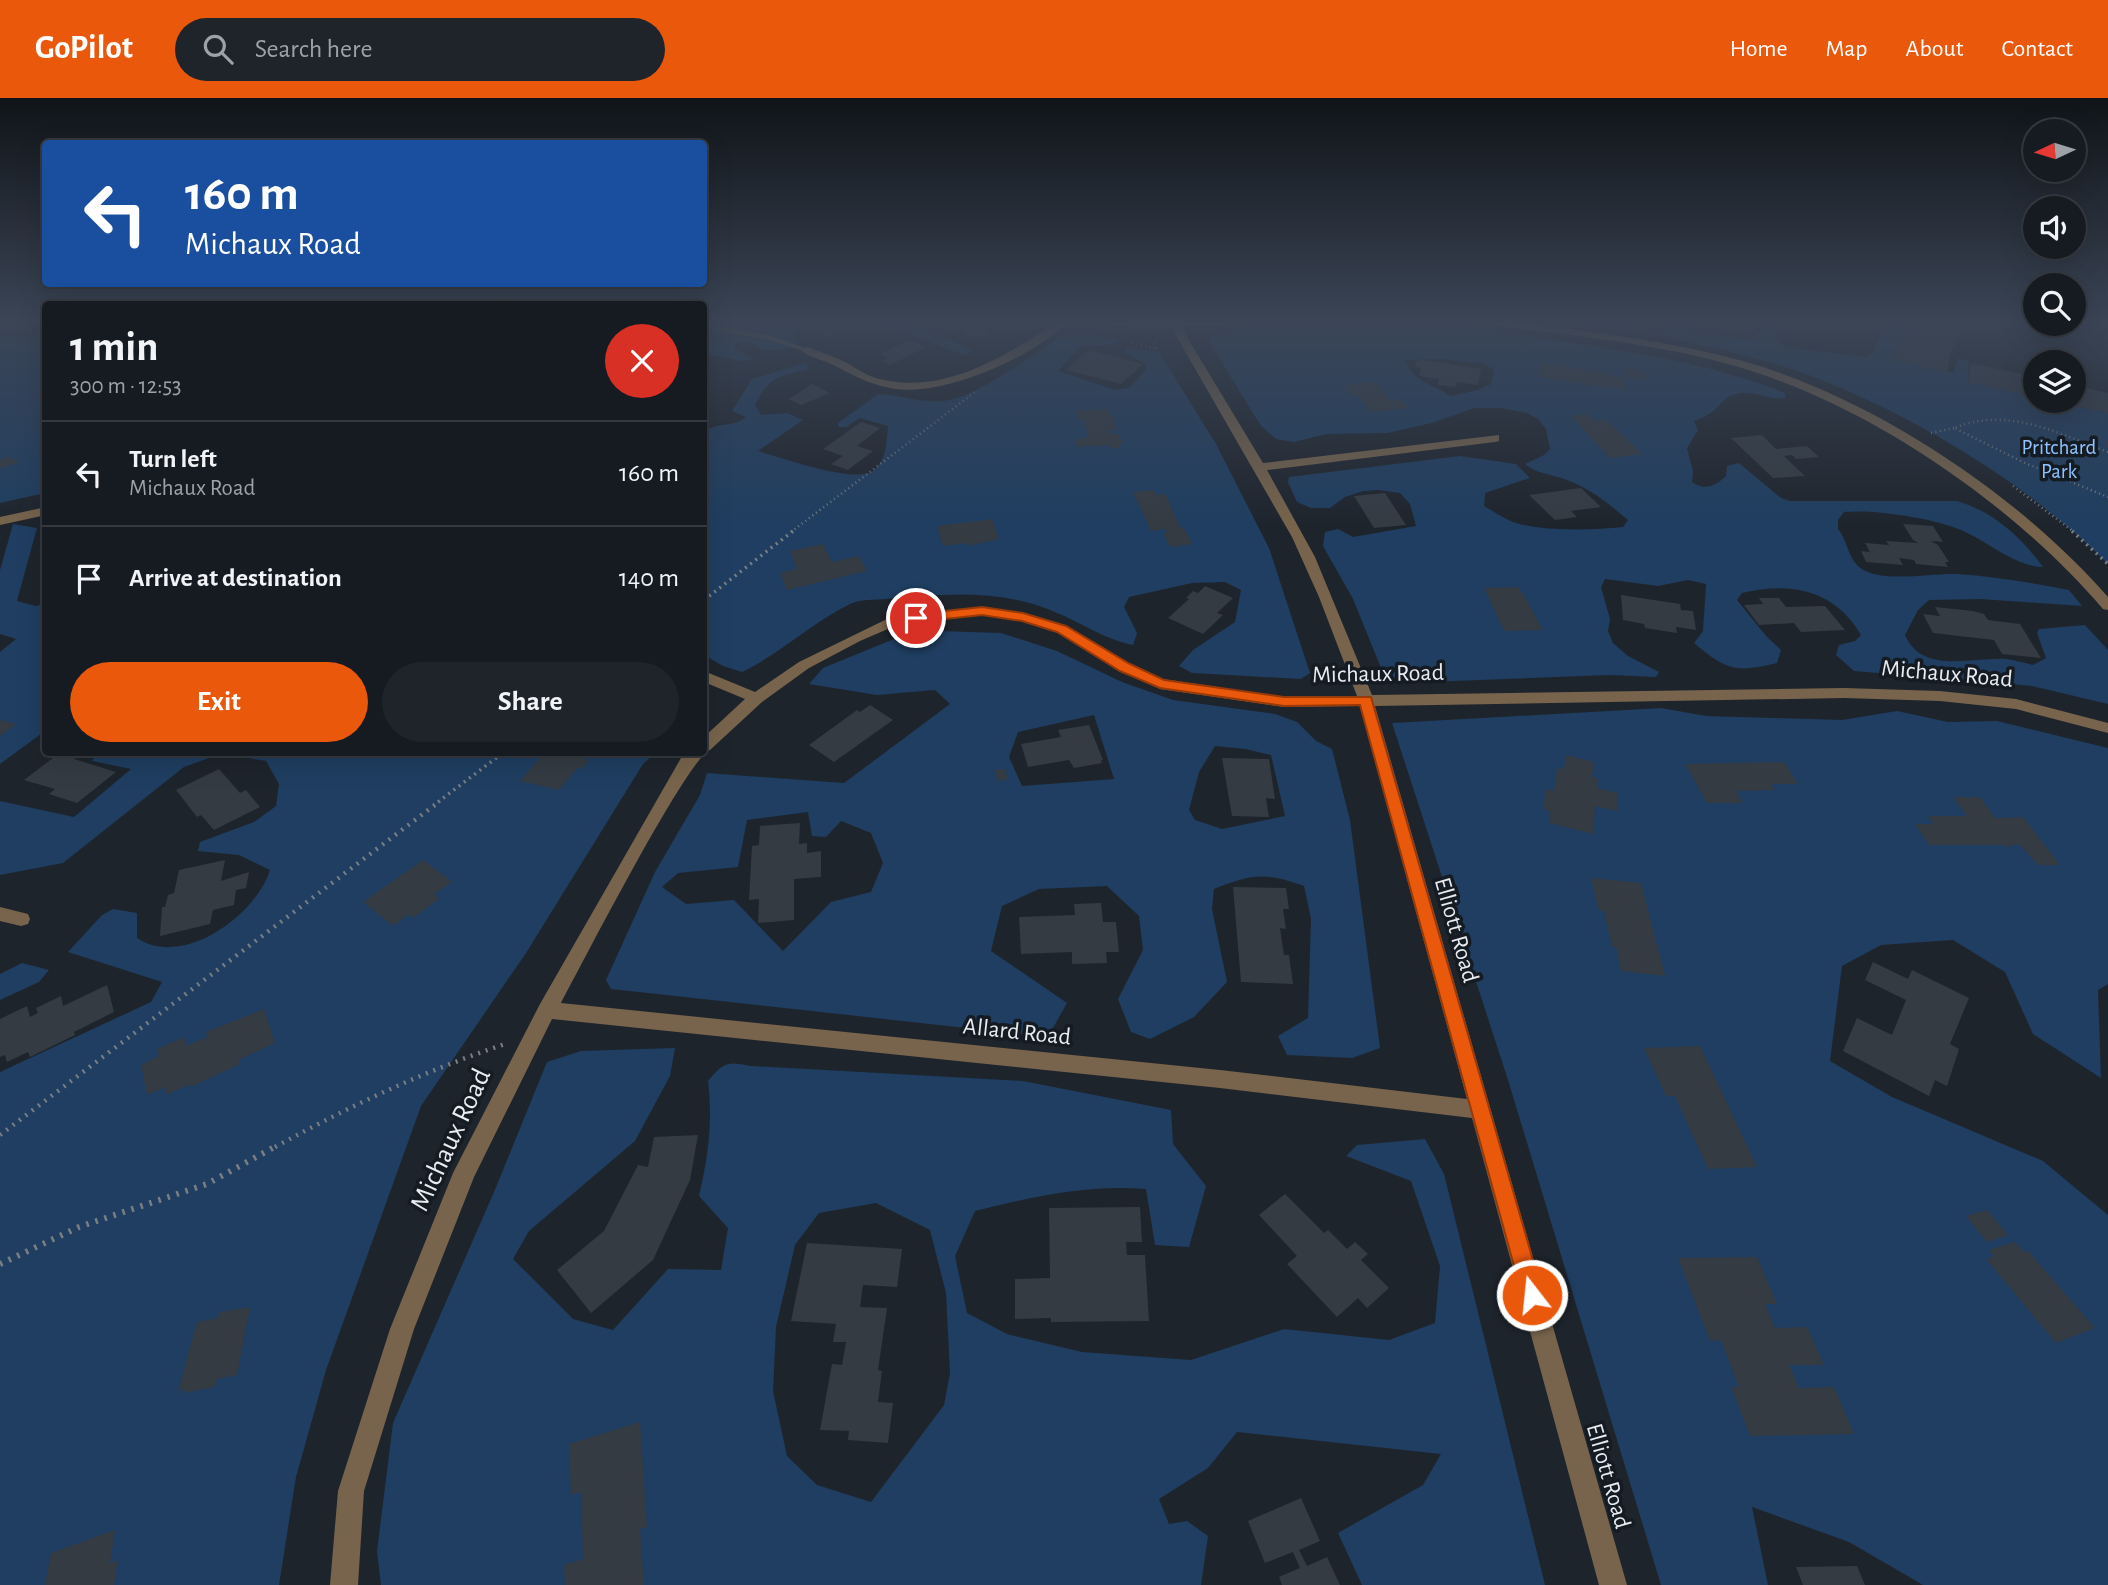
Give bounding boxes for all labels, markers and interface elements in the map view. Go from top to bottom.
search box [175,18,665,81]
icon: search [199,30,237,68]
text: GoPilot [35,32,133,65]
text: Search here [255,36,372,62]
text: Home [1730,37,1788,61]
text: Map [1826,37,1868,61]
text: About [1906,37,1963,61]
text: Contact [2001,37,2073,61]
north arrow [2023,119,2086,182]
map controls [2023,119,2086,413]
icon: left [70,168,161,259]
text: 160 m [185,170,299,219]
button: sound [2023,196,2086,259]
text: Michaux Road [185,228,361,260]
button: search [2023,273,2086,336]
button: close [605,324,679,398]
text: 1 min [70,326,159,368]
button: layers [2023,350,2086,413]
text: 300 m · 12:53 [70,375,182,398]
park label: Pritchard Park [2021,437,2097,482]
text: Turn left [129,446,217,472]
icon: left [70,455,108,493]
text: 160 m [619,460,679,486]
text: Michaux Road [129,477,255,500]
icon: arrive [70,560,108,598]
text: Arrive at destination [129,565,342,591]
text: 140 m [619,565,679,591]
pin [886,588,946,648]
icon: arrive [897,599,935,637]
street label: Michaux Road [1880,656,2014,692]
street label: Michaux Road [1312,661,1444,687]
button: Exit [70,662,368,742]
button: Share [382,662,679,742]
street label: Elliott Road [1430,875,1482,985]
street label: Allard Road [962,1014,1072,1050]
street label: Michaux Road [406,1064,496,1216]
position arrow [1495,1258,1569,1332]
street label: Elliott Road [1582,1421,1634,1531]

